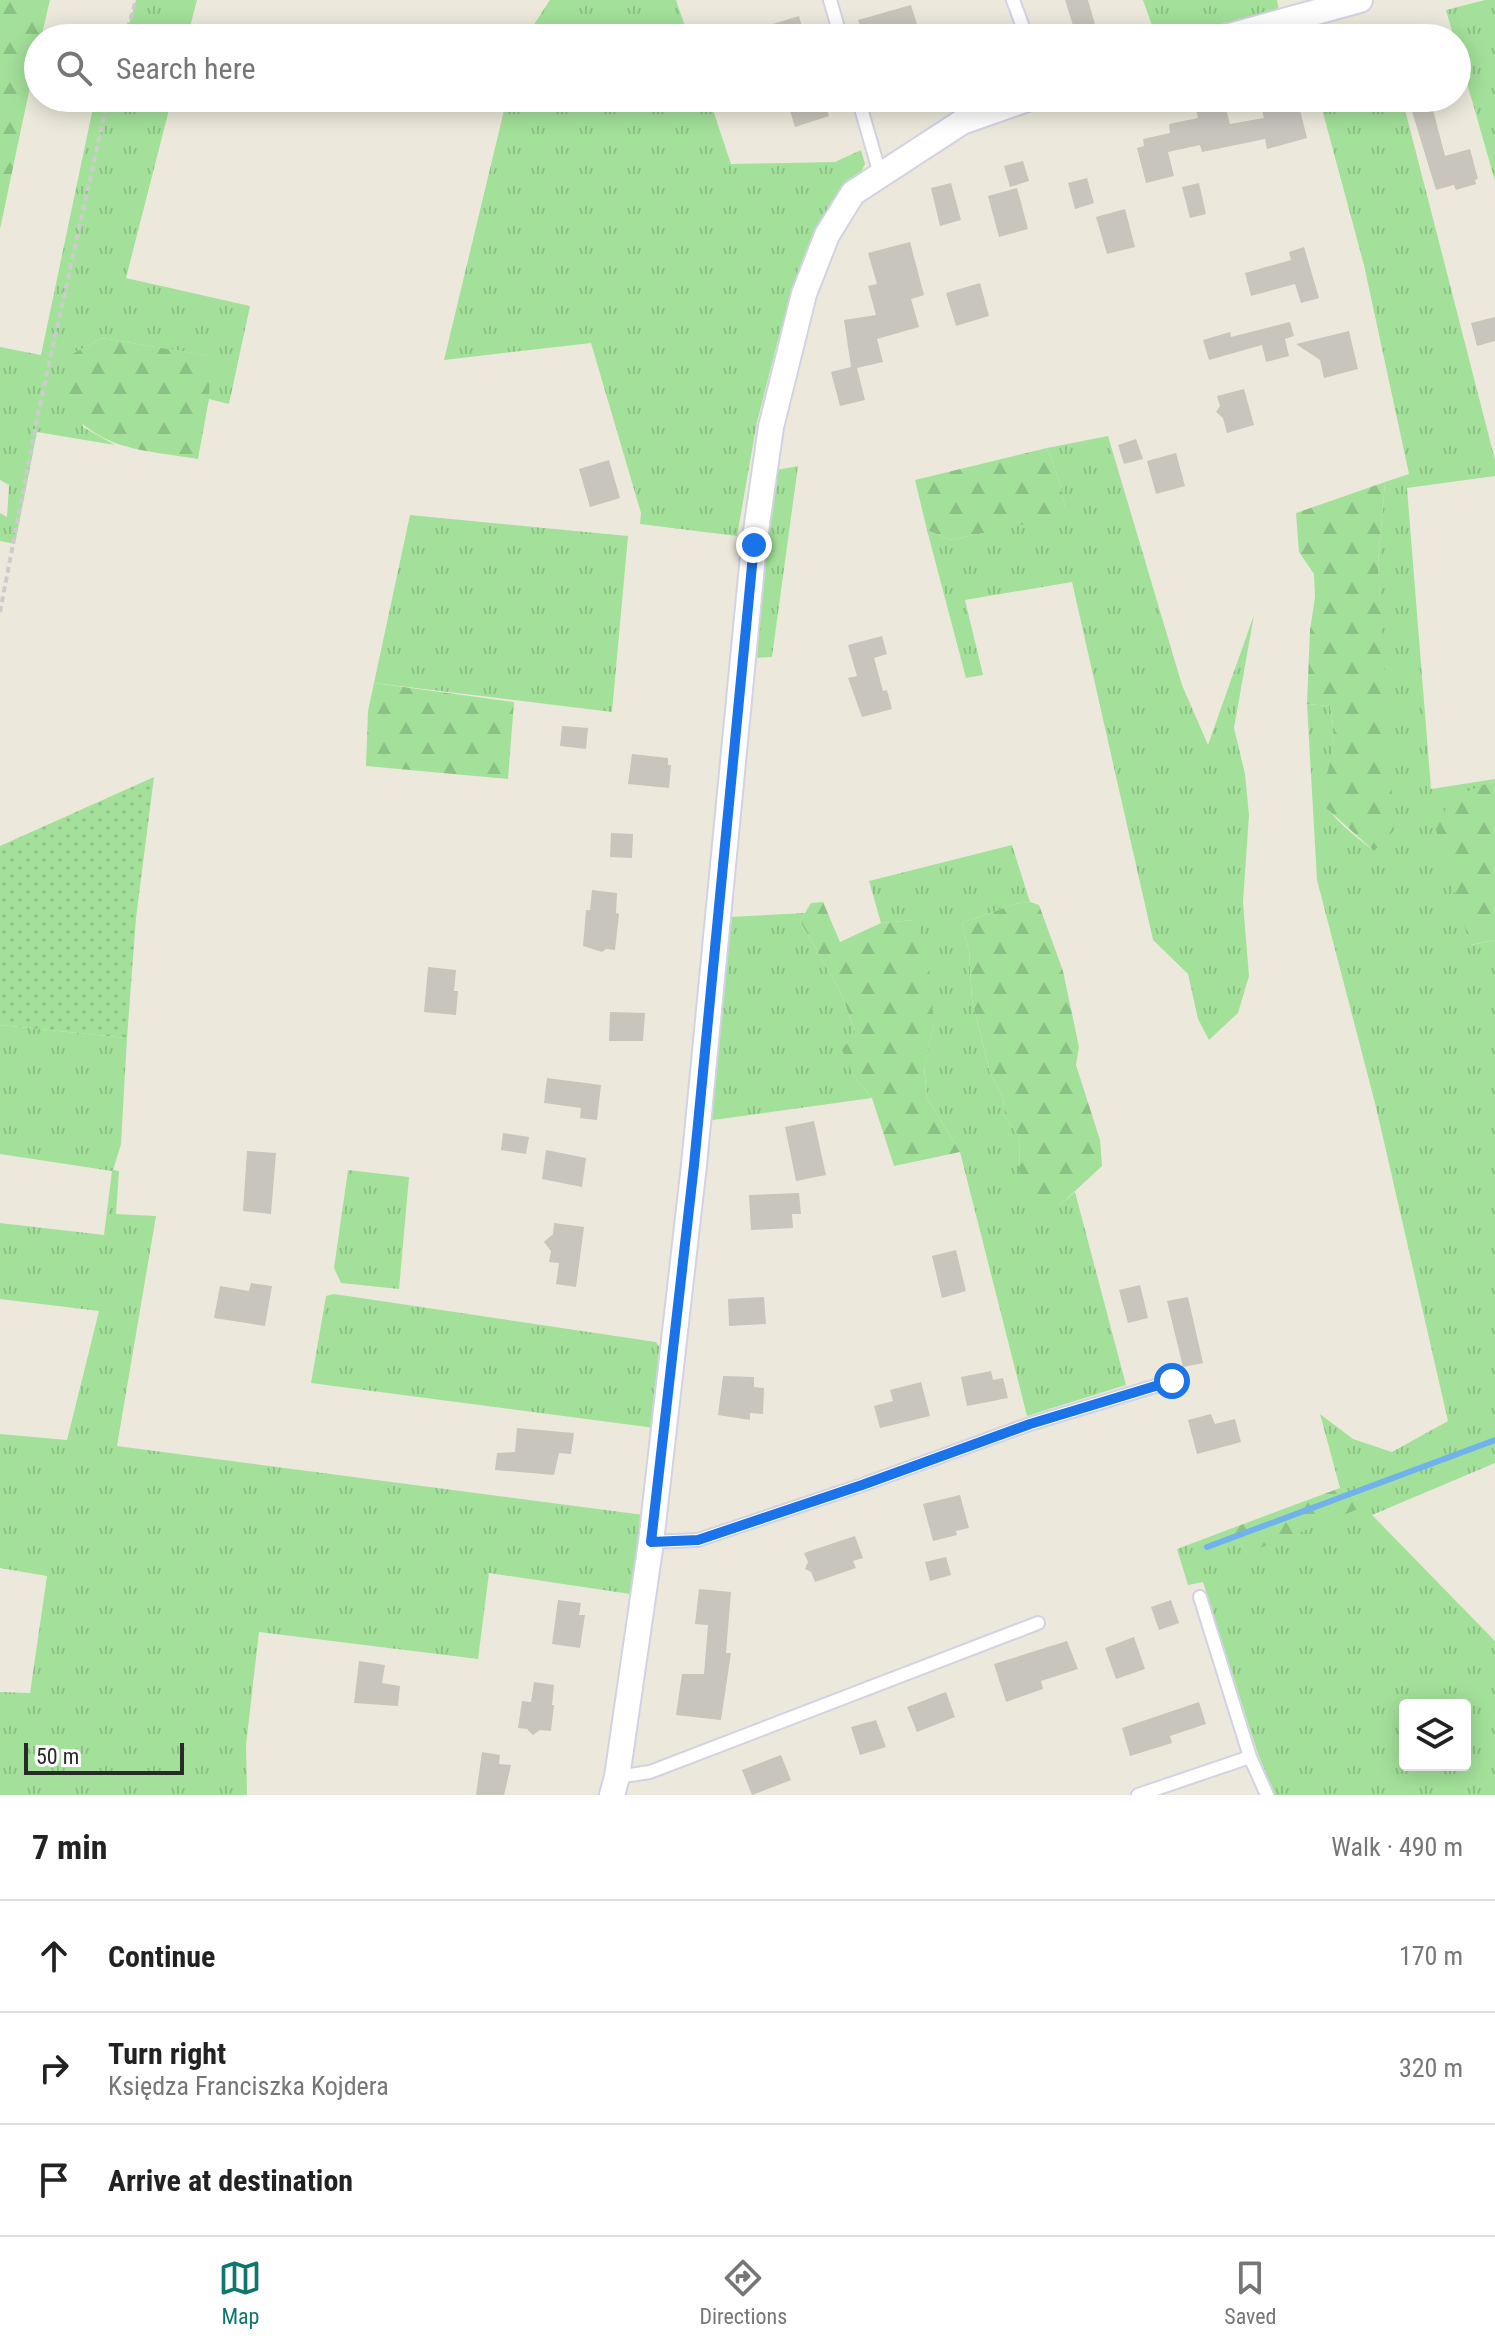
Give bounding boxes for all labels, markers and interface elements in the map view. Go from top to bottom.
search box [24,24,1471,112]
icon: search [52,46,96,90]
text: Search here [116,51,256,86]
route end [736,527,772,563]
route start [1154,1363,1190,1399]
map controls [1399,1699,1471,1771]
button: layers [1399,1699,1471,1771]
scale bar [24,1739,184,1775]
text: 50 m [36,1744,79,1769]
text: 7 min [32,1827,108,1867]
text: Walk · 490 m [1331,1832,1463,1862]
icon: ahead [32,1934,76,1978]
text: Continue [108,1939,215,1974]
text: 170 m [1399,1941,1463,1971]
text: Turn right [108,2036,226,2071]
icon: right [32,2046,76,2090]
text: 320 m [1399,2053,1463,2083]
text: Księdza Franciszka Kojdera [108,2071,389,2101]
icon: arrive [32,2158,76,2202]
text: Arrive at destination [108,2163,353,2198]
tab: Map [218,2256,262,2329]
tab: Directions [699,2256,787,2329]
tab: Saved [1224,2256,1277,2329]

